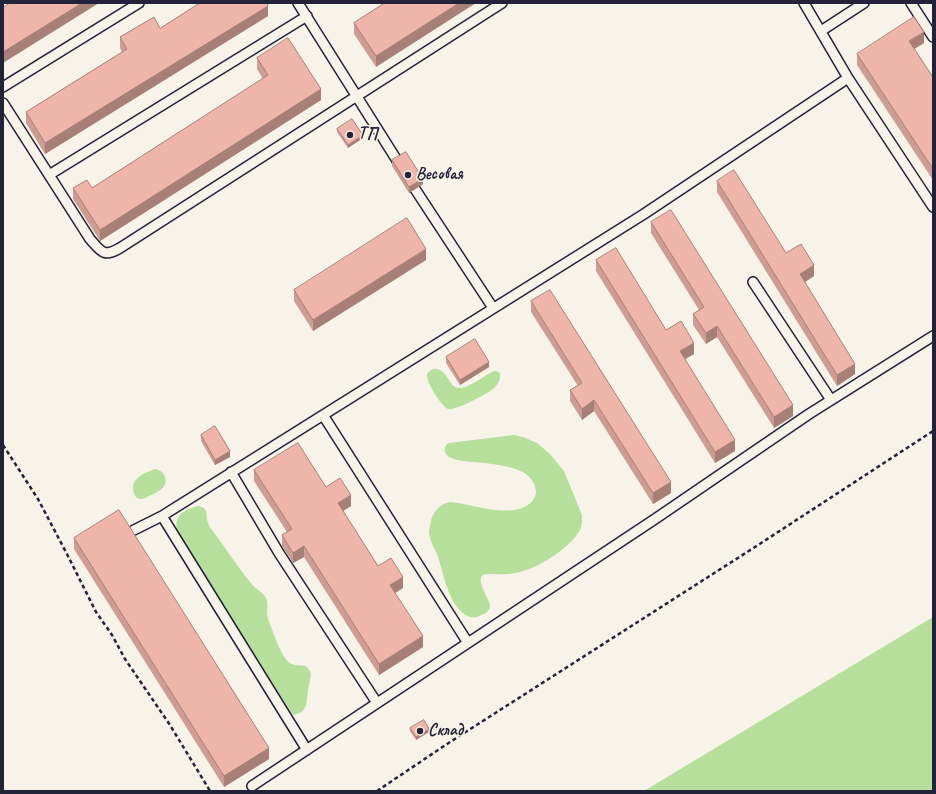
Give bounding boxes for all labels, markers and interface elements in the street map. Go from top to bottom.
place label: ТП [358,125,377,145]
marker: ТП [345,130,355,140]
place label: Весовая [416,165,463,185]
marker: Весовая [403,170,413,180]
place label: Склад [428,721,463,741]
marker: Склад [415,726,425,736]

